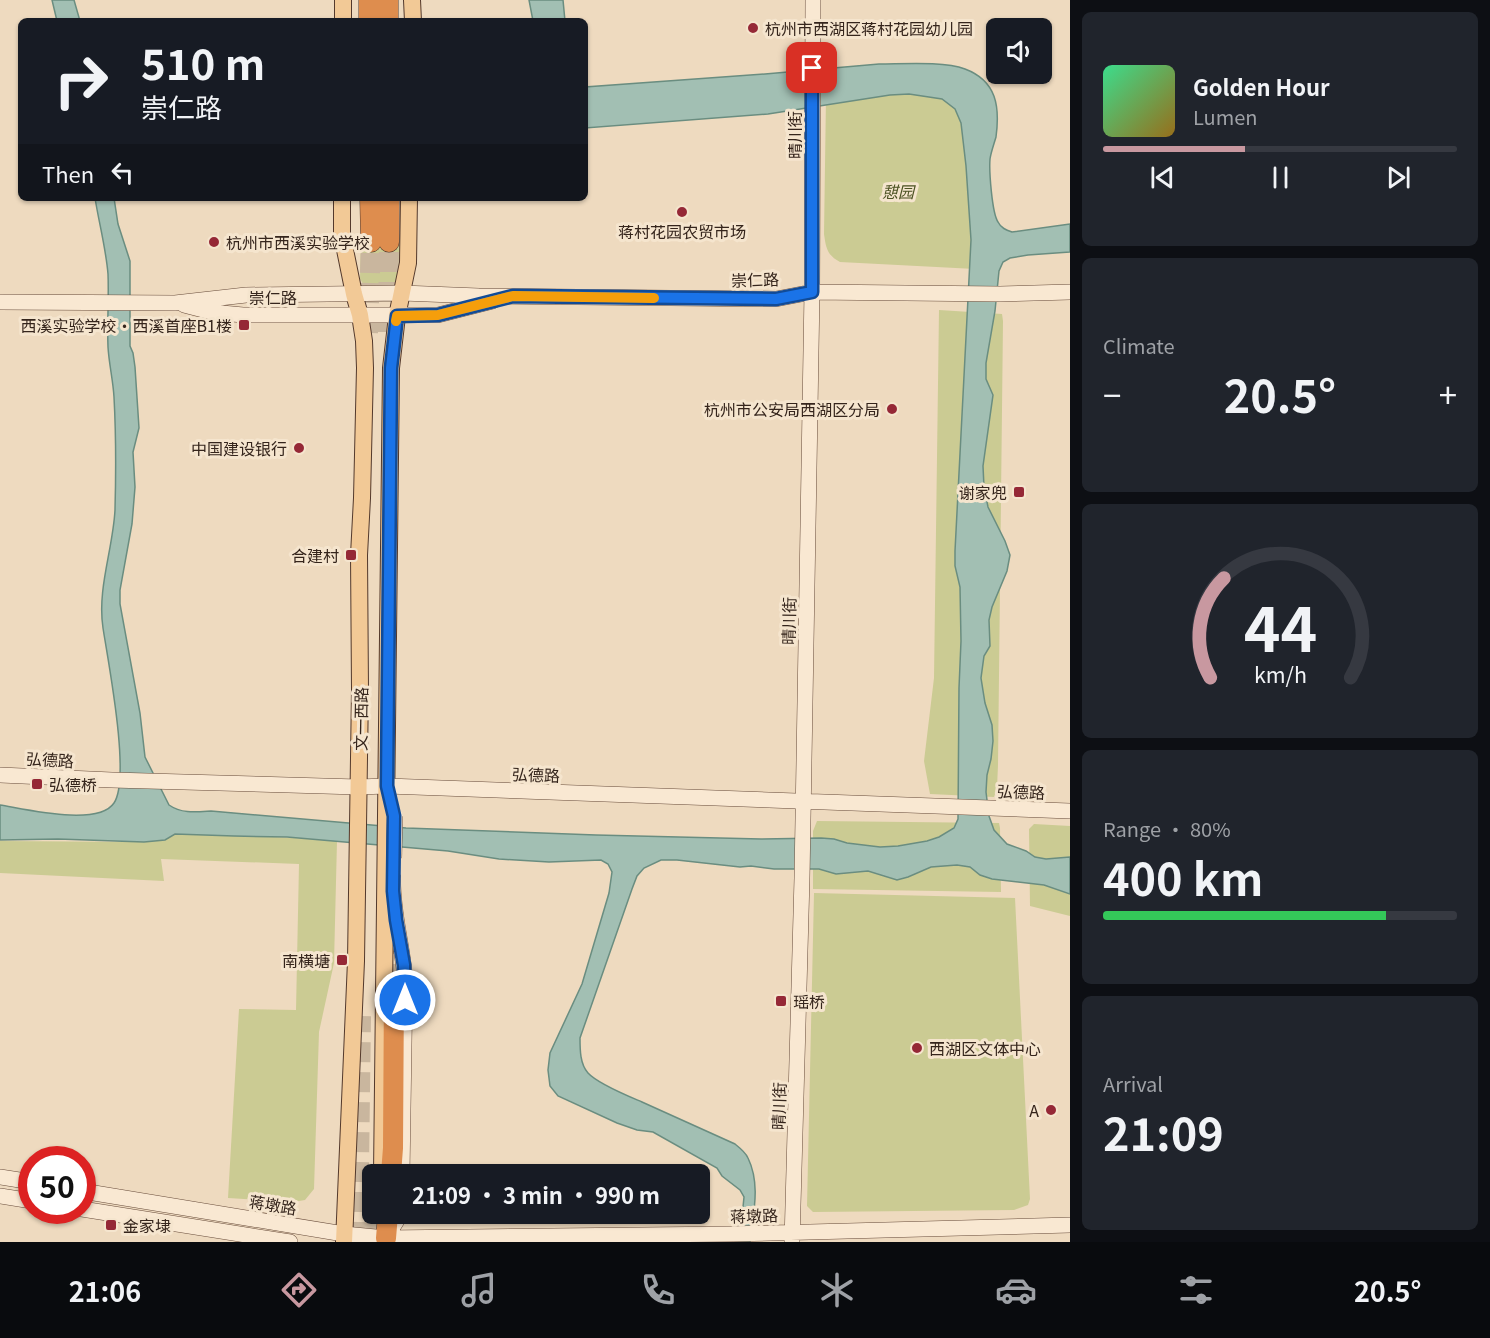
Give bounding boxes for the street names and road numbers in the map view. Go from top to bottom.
street label: 晴川街 [782,111,806,159]
street label: 崇仁路 [731,266,779,292]
street label: 崇仁路 [249,285,297,309]
street label: 晴川街 [776,597,800,645]
street label: 文一西路 [347,687,373,751]
street label: 弘德路 [25,746,75,772]
street label: 弘德路 [512,761,560,787]
street label: 弘德路 [997,778,1045,804]
street label: 晴川街 [765,1082,791,1130]
street label: 蒋墩路 [247,1188,299,1220]
street label: 蒋墩路 [730,1202,778,1228]

